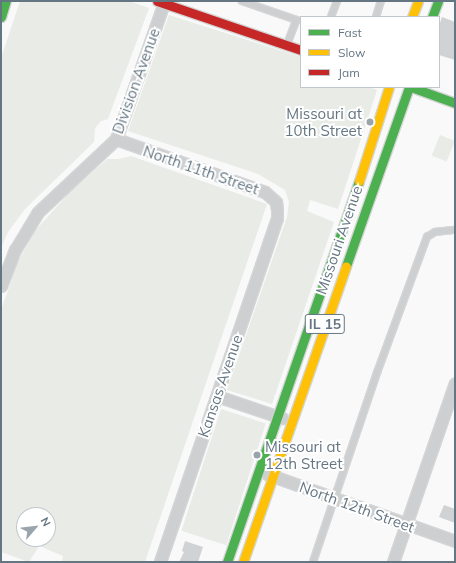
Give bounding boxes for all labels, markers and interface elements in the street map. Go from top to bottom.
legend [300,16,440,88]
text: Fast [338,25,362,40]
street label: Division Avenue [109,26,163,136]
text: Slow [338,45,366,60]
text: Jam [338,65,360,80]
place label: Missouri at 10th Street [285,104,362,139]
marker: Missouri at 10th Street [365,117,375,127]
street label: North 11th Street [141,142,261,198]
street label: Missouri Avenue [312,183,366,297]
road number: IL 15 [304,312,346,336]
street label: Kansas Avenue [194,332,246,440]
place label: Missouri at 12th Street [265,437,342,472]
marker: Missouri at 12th Street [252,450,262,460]
street label: North 12th Street [297,478,417,536]
north arrow [16,507,56,547]
text: N [38,515,54,529]

